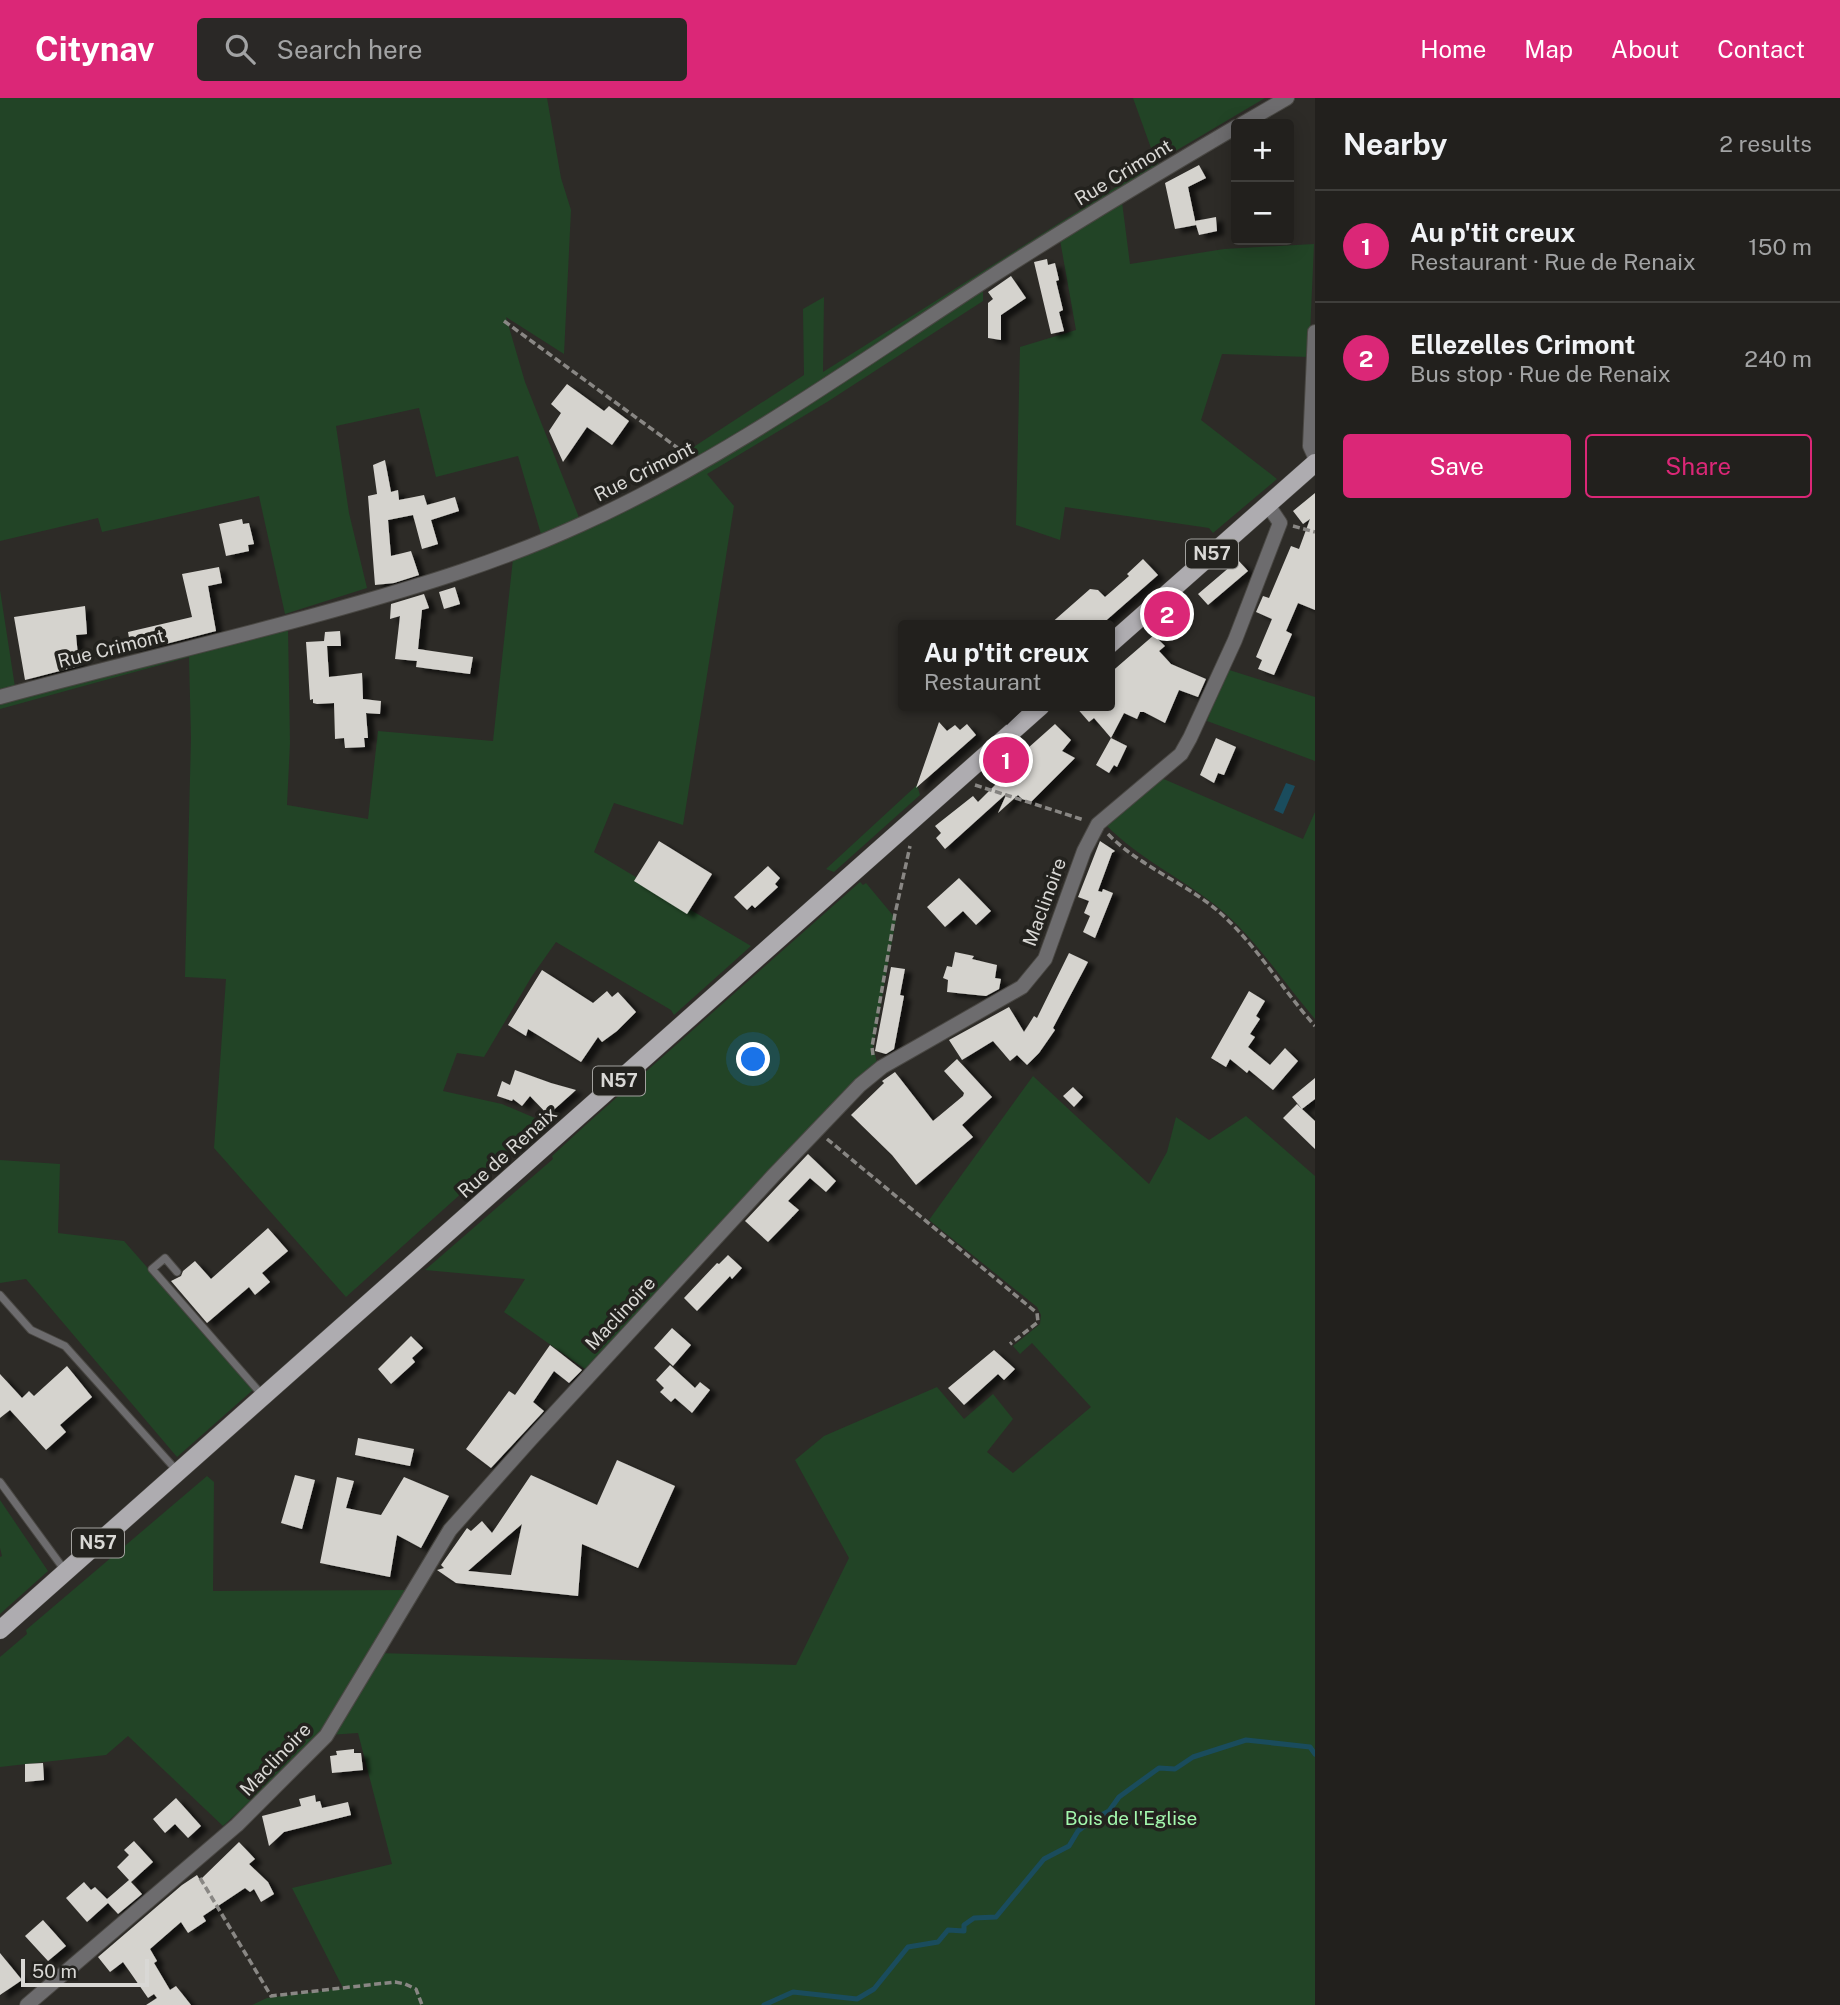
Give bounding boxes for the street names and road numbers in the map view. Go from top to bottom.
street label: Rue Crimont [1070,134,1176,210]
street label: Rue Crimont [590,436,698,506]
road number: N57 [1186,540,1238,568]
street label: Rue Crimont [55,624,167,672]
street label: Maclinoire [1018,855,1070,949]
road number: N57 [593,1066,645,1096]
street label: Rue de Renaix [453,1102,561,1202]
street label: Maclinoire [580,1272,660,1354]
road number: N57 [72,1528,124,1558]
street label: Maclinoire [235,1718,315,1800]

